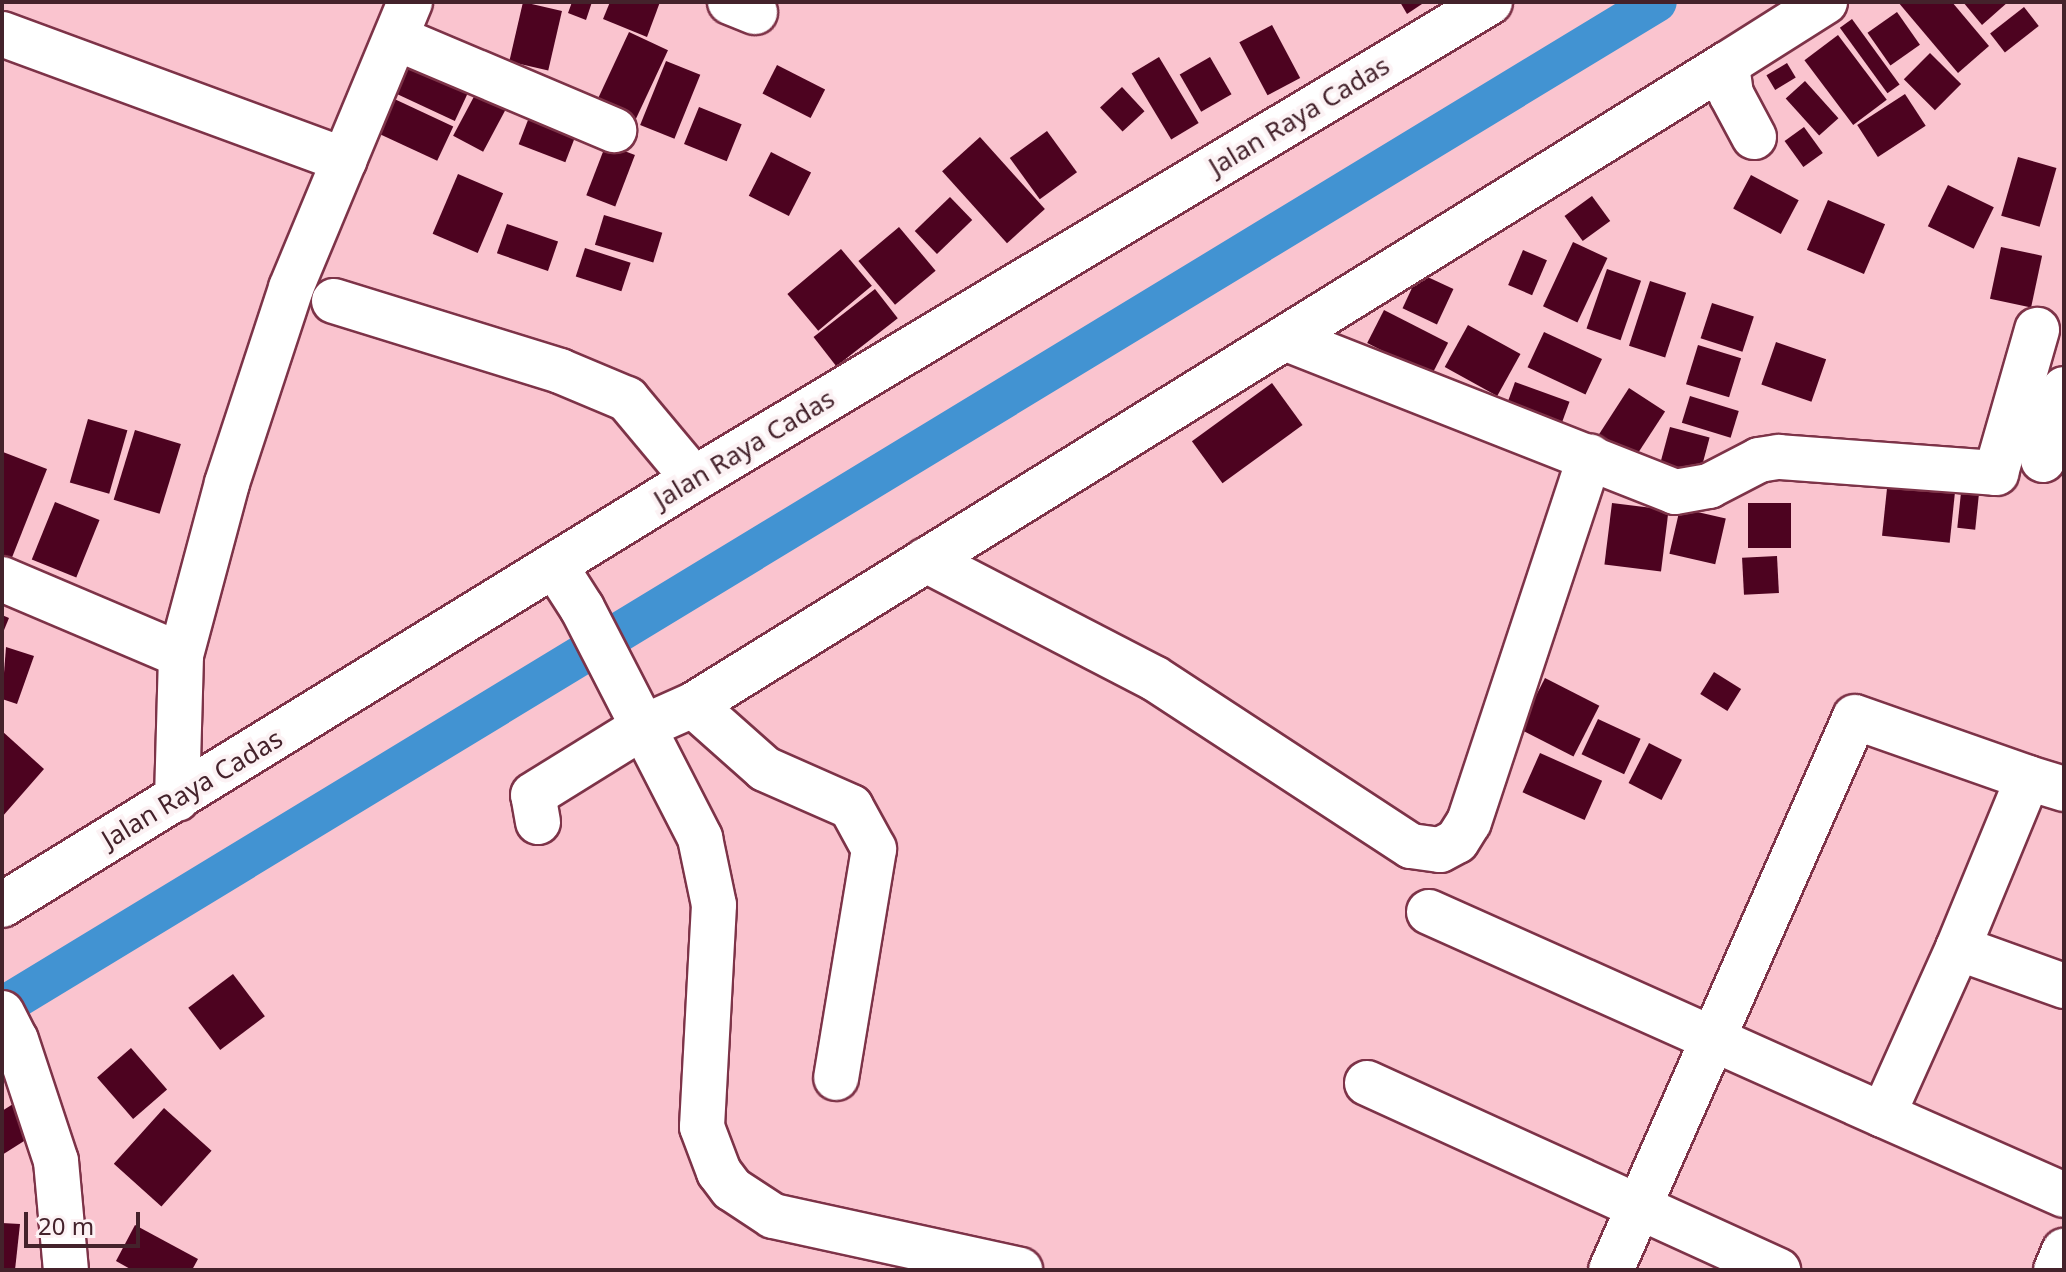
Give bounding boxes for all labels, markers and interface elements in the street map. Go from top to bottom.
street label: Jalan Raya Cadas [1203,50,1395,182]
street label: Jalan Raya Cadas [648,383,840,515]
street label: Jalan Raya Cadas [96,723,288,855]
scale bar [28,1196,144,1246]
text: 20 m [38,1209,94,1242]

